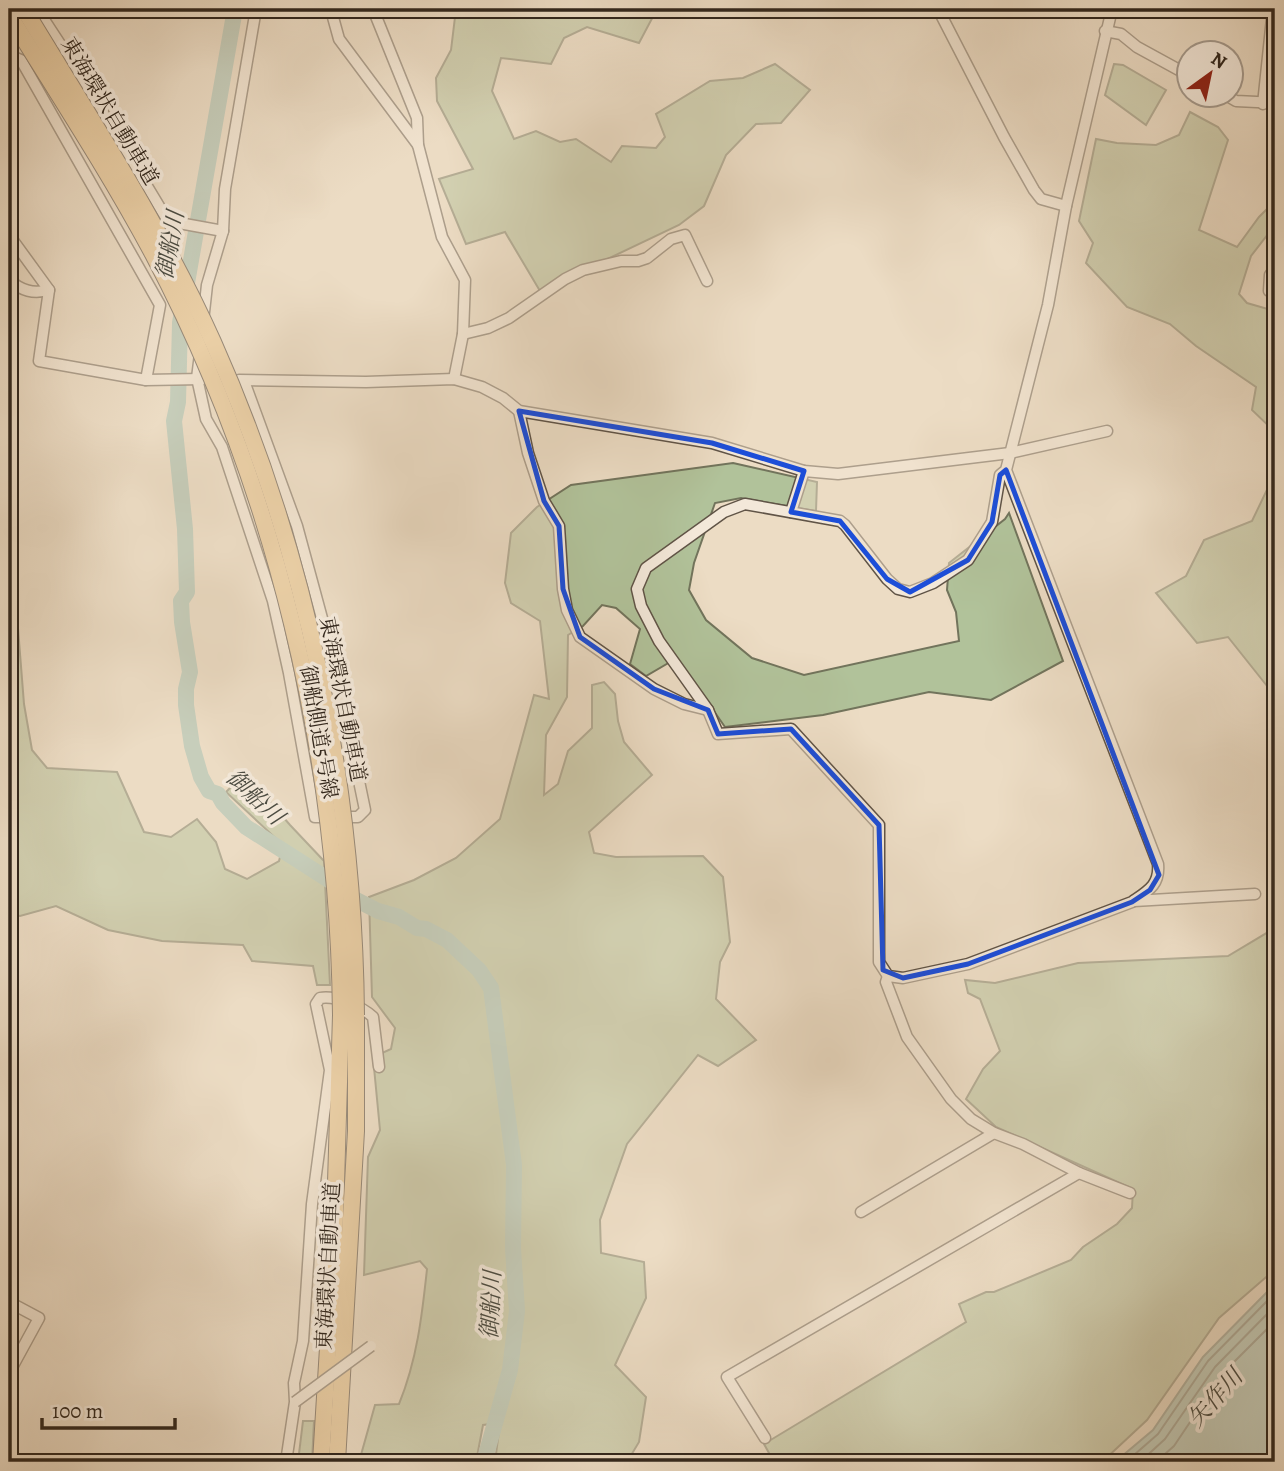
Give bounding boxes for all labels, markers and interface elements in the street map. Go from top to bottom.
street label: 東海環状自動車道 [55,32,165,190]
north arrow [1176,38,1246,108]
text: N [1206,46,1232,75]
water label: 御船川 [149,205,192,282]
street label: 東海環状自動車道 [313,614,373,784]
street label: 御船側道5号線 [293,663,345,801]
water label: 御船川 [219,762,293,834]
street label: 東海環状自動車道 [310,1181,346,1351]
water label: 御船川 [474,1267,508,1340]
water label: 矢作川 [1180,1360,1252,1434]
scale bar [42,1387,175,1431]
text: 100 m [52,1397,103,1425]

